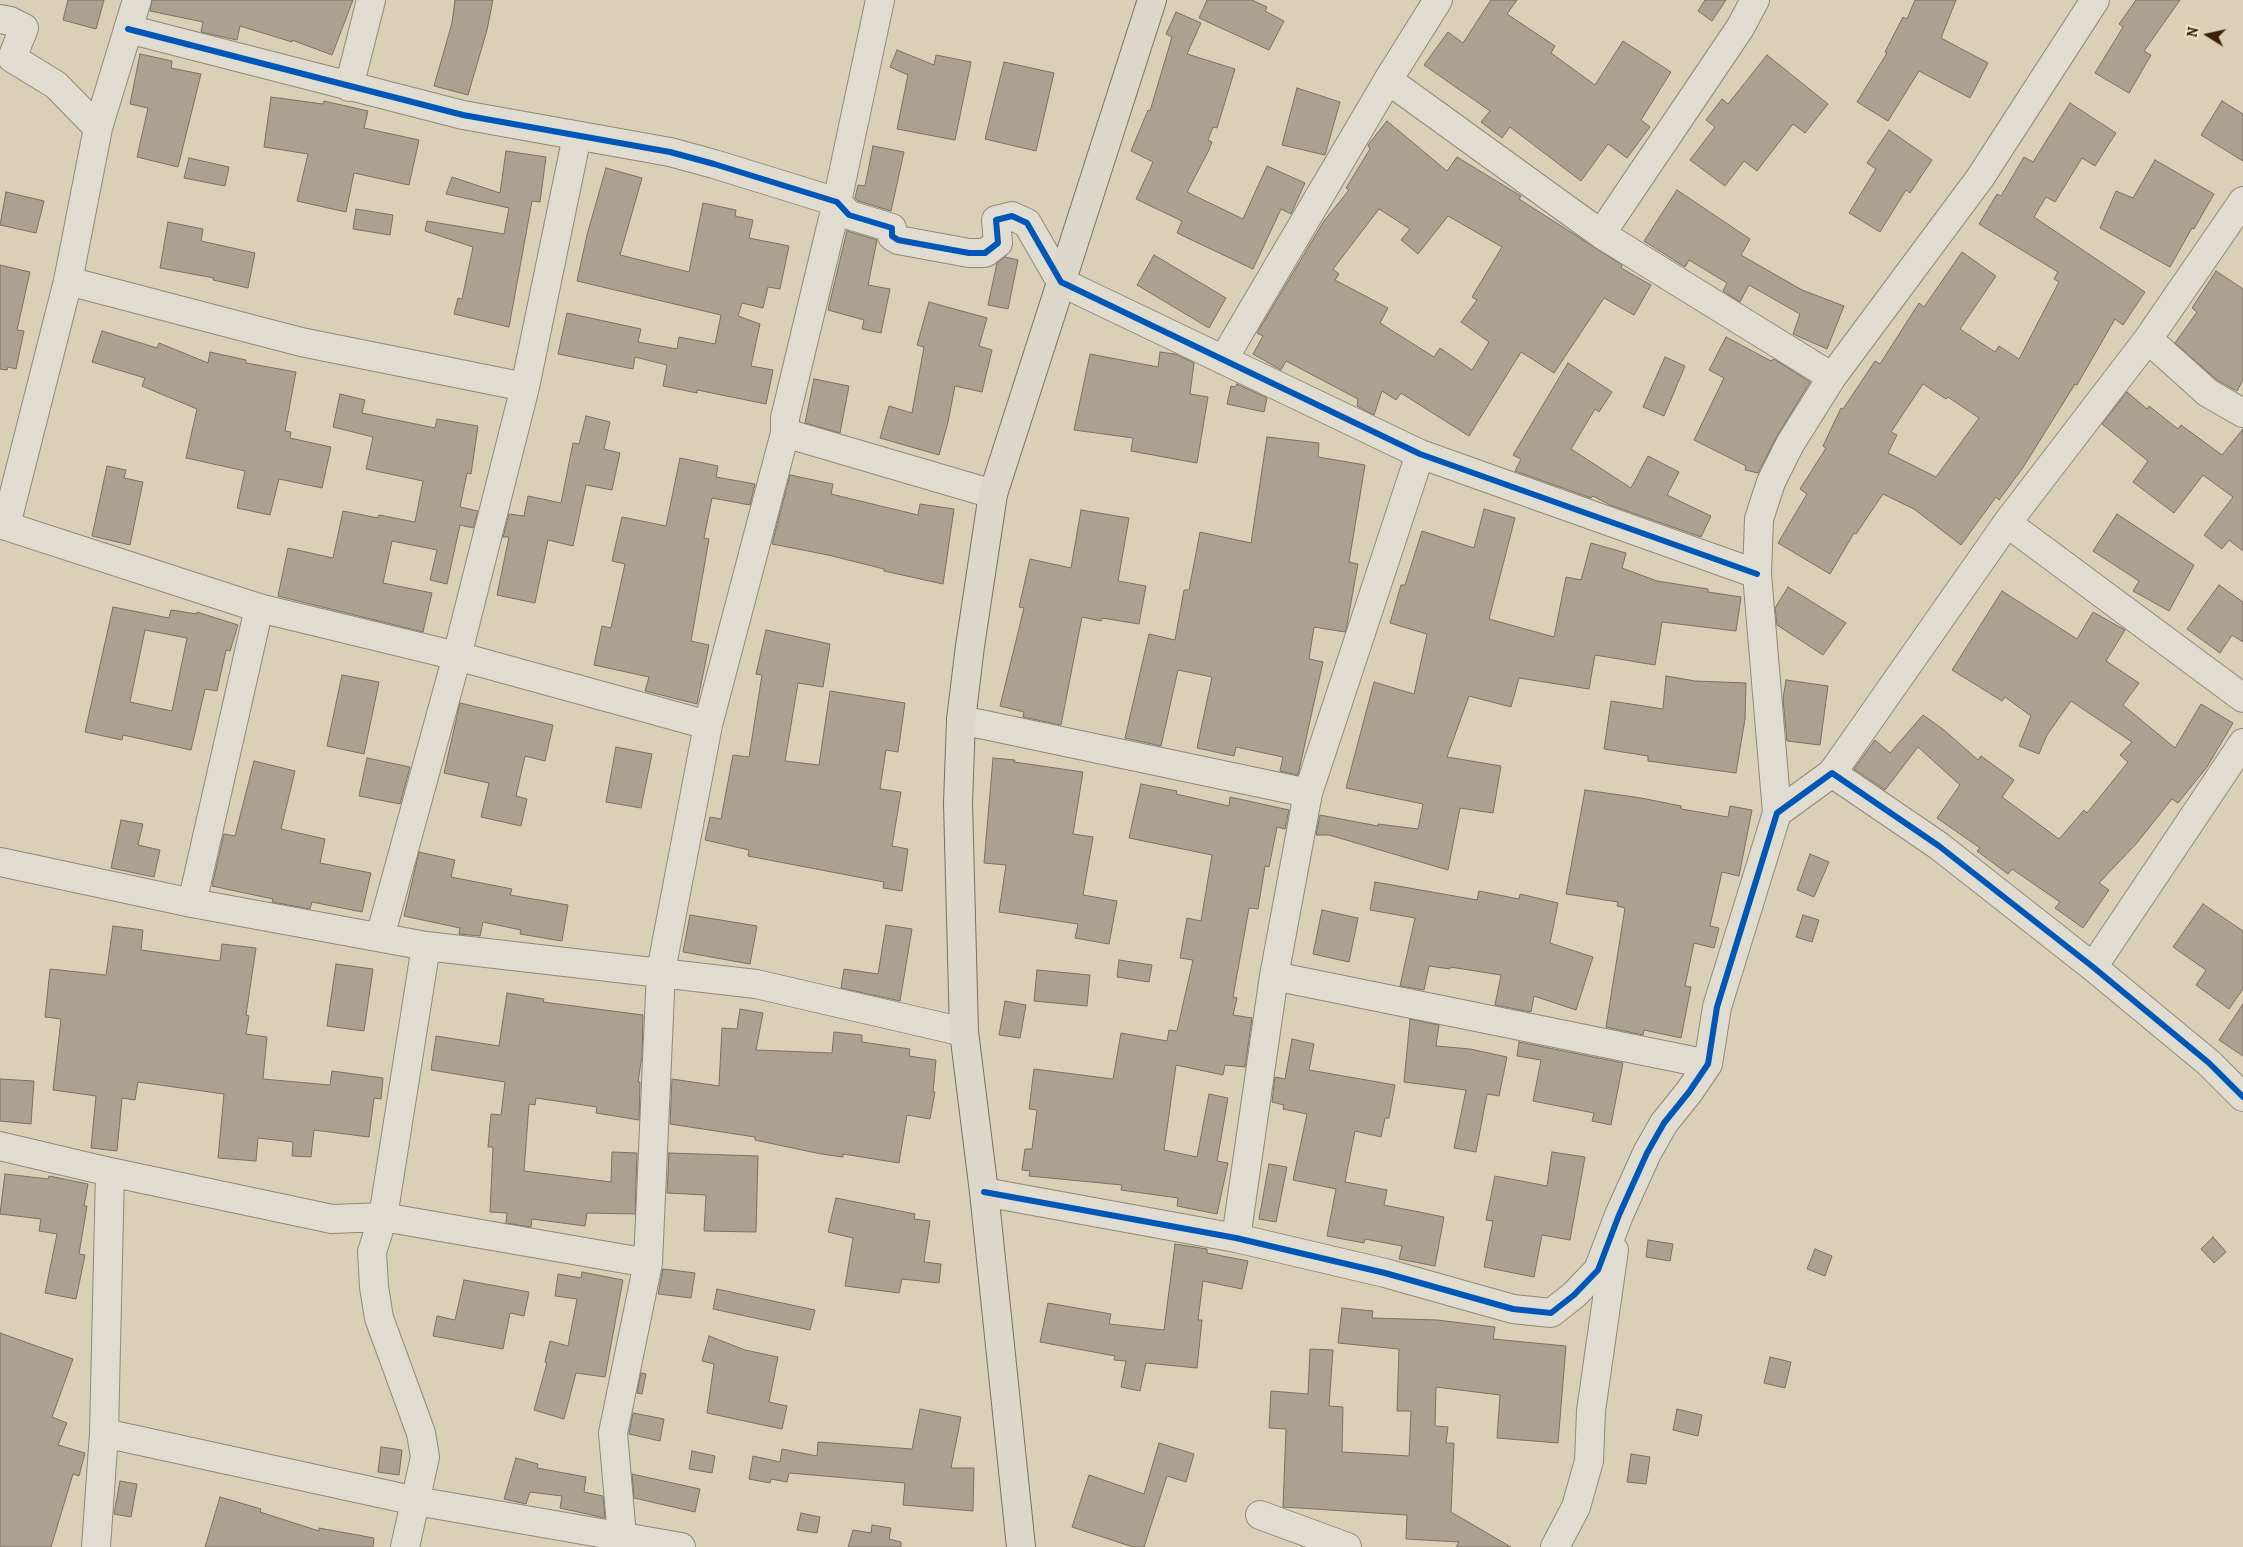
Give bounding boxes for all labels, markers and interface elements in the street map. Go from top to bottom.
north arrow [2183,10,2233,60]
text: N [2182,26,2203,39]

